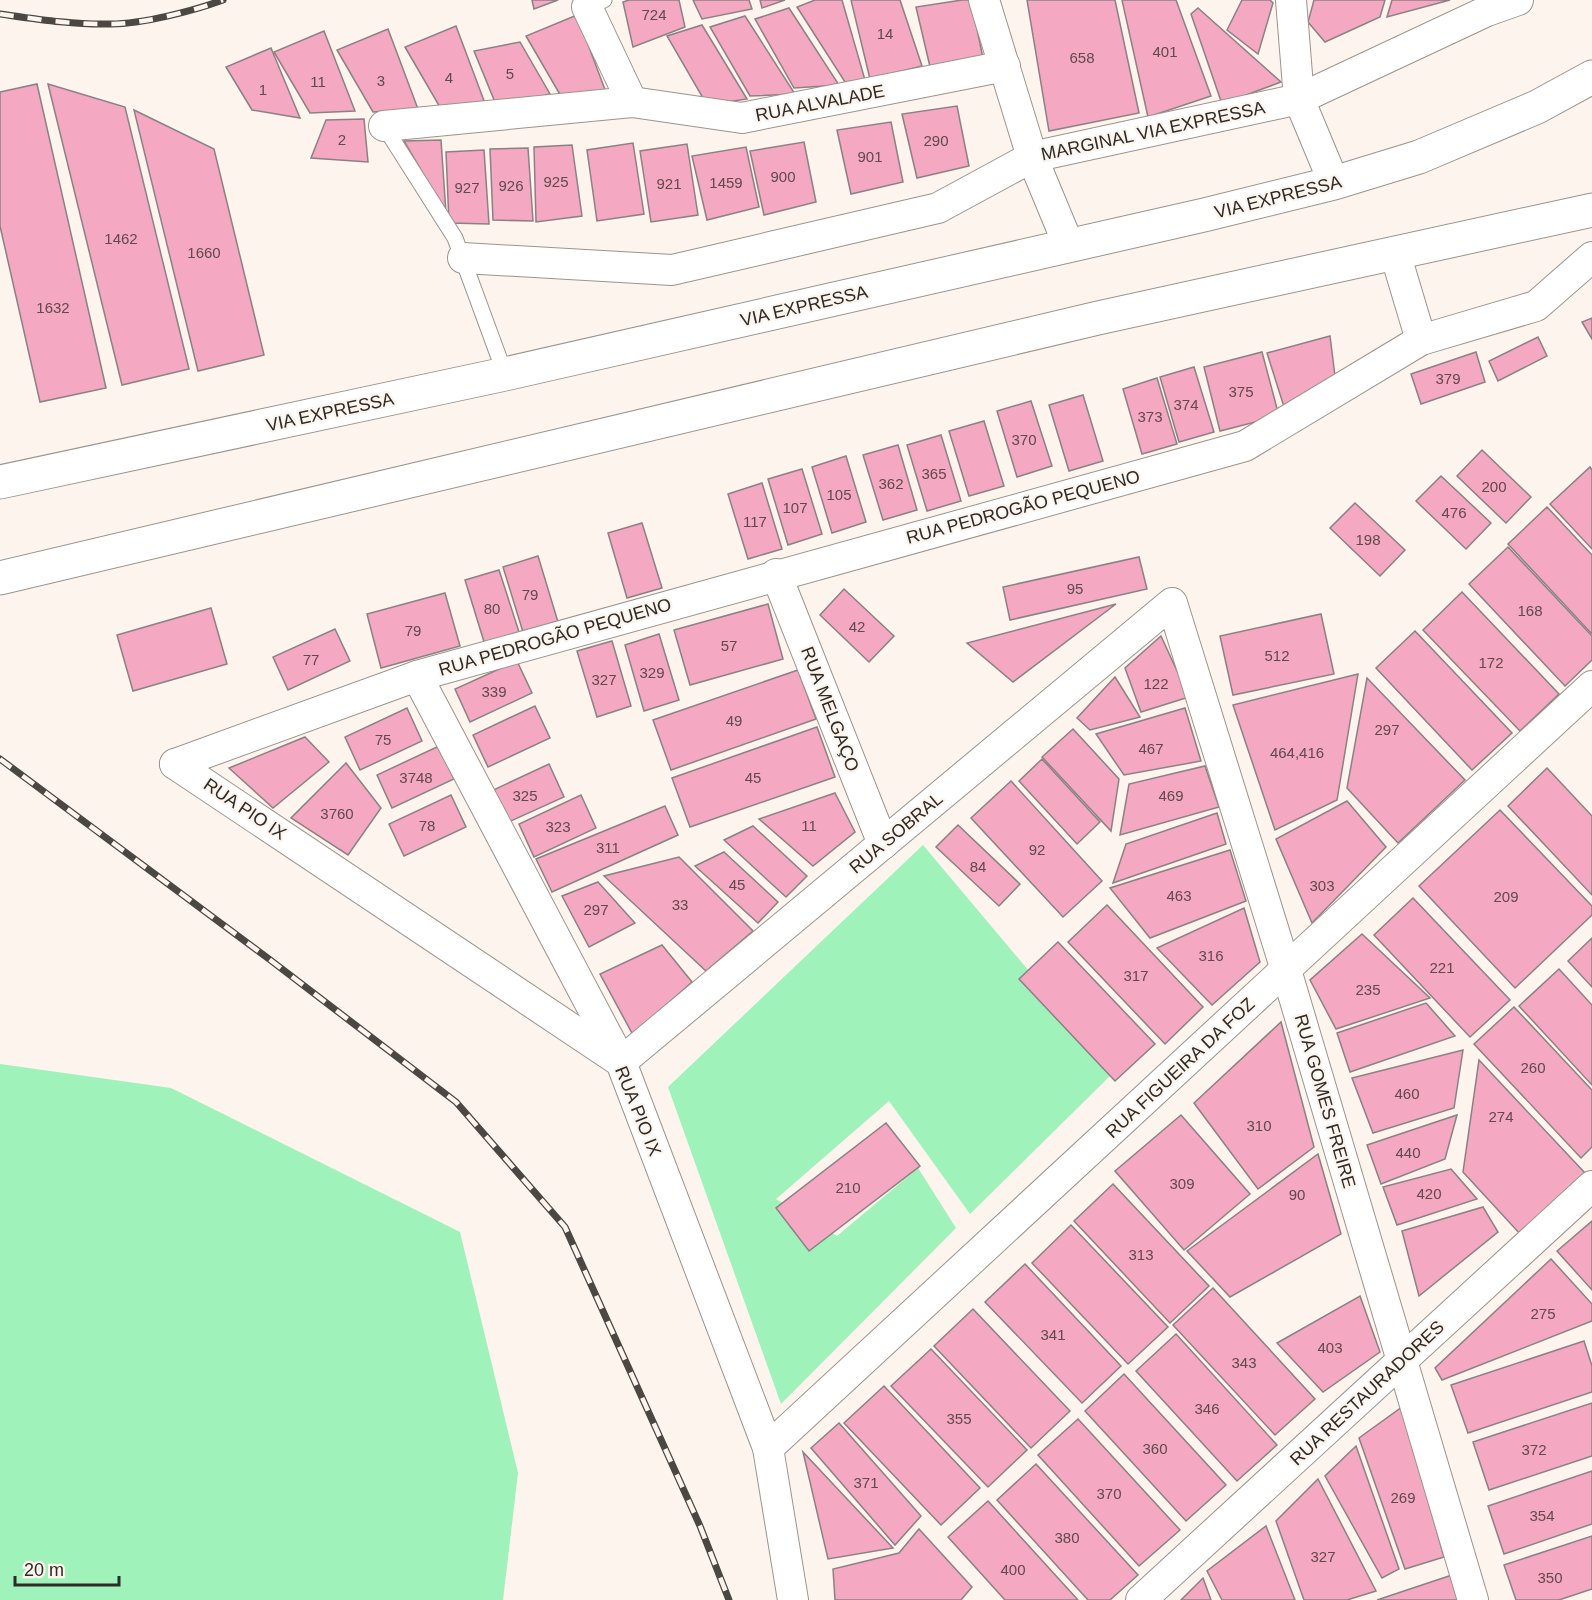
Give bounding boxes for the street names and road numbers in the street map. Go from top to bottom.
street label: RUA ALVALADE [754,81,886,125]
street label: MARGINAL VIA EXPRESSA [1039,97,1267,165]
street label: VIA EXPRESSA [1212,172,1344,222]
street label: VIA EXPRESSA [738,282,870,330]
street label: VIA EXPRESSA [264,389,396,435]
street label: RUA PEDROGÃO PEQUENO [904,465,1142,548]
street label: RUA PEDROGÃO PEQUENO [436,593,674,680]
street label: RUA MELGAÇO [797,644,863,774]
street label: RUA PIO IX [200,774,290,844]
street label: RUA SOBRAL [846,788,946,878]
street label: RUA FIGUEIRA DA FOZ [1101,994,1259,1142]
street label: RUA GOMES FREIRE [1291,1012,1359,1190]
street label: RUA PIO IX [611,1063,665,1159]
street label: RUA RESTAURADORES [1286,1317,1448,1469]

